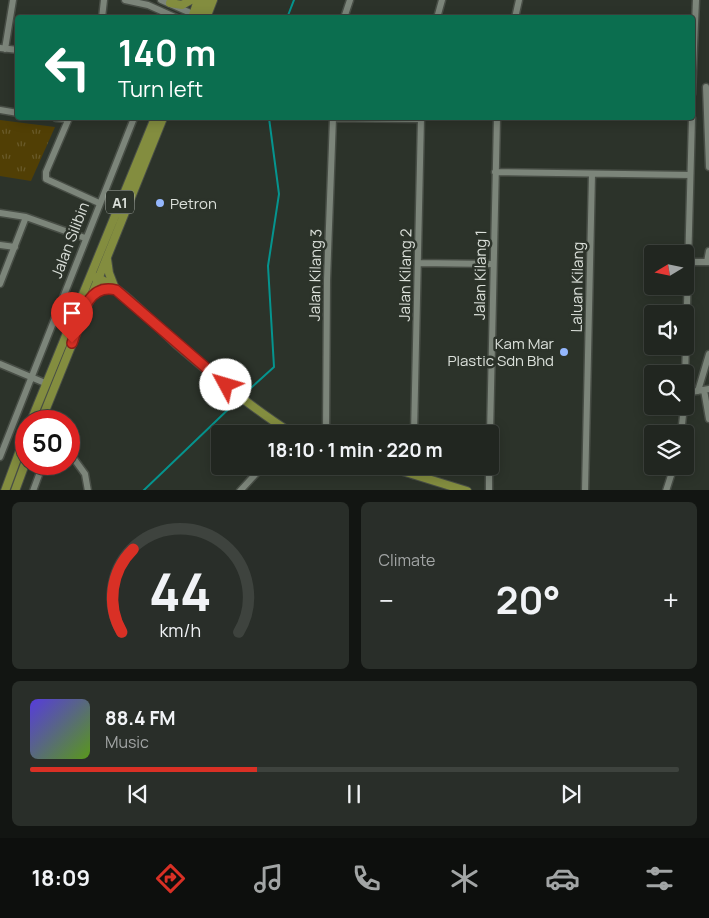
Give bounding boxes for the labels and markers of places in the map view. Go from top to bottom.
place label: Petron [170,193,217,214]
marker: Petron [154,197,166,209]
pin [51,292,93,343]
place label: Kam Mar Plastic Sdn Bhd [447,333,555,371]
marker: Kam Mar Plastic Sdn Bhd [558,346,570,358]

